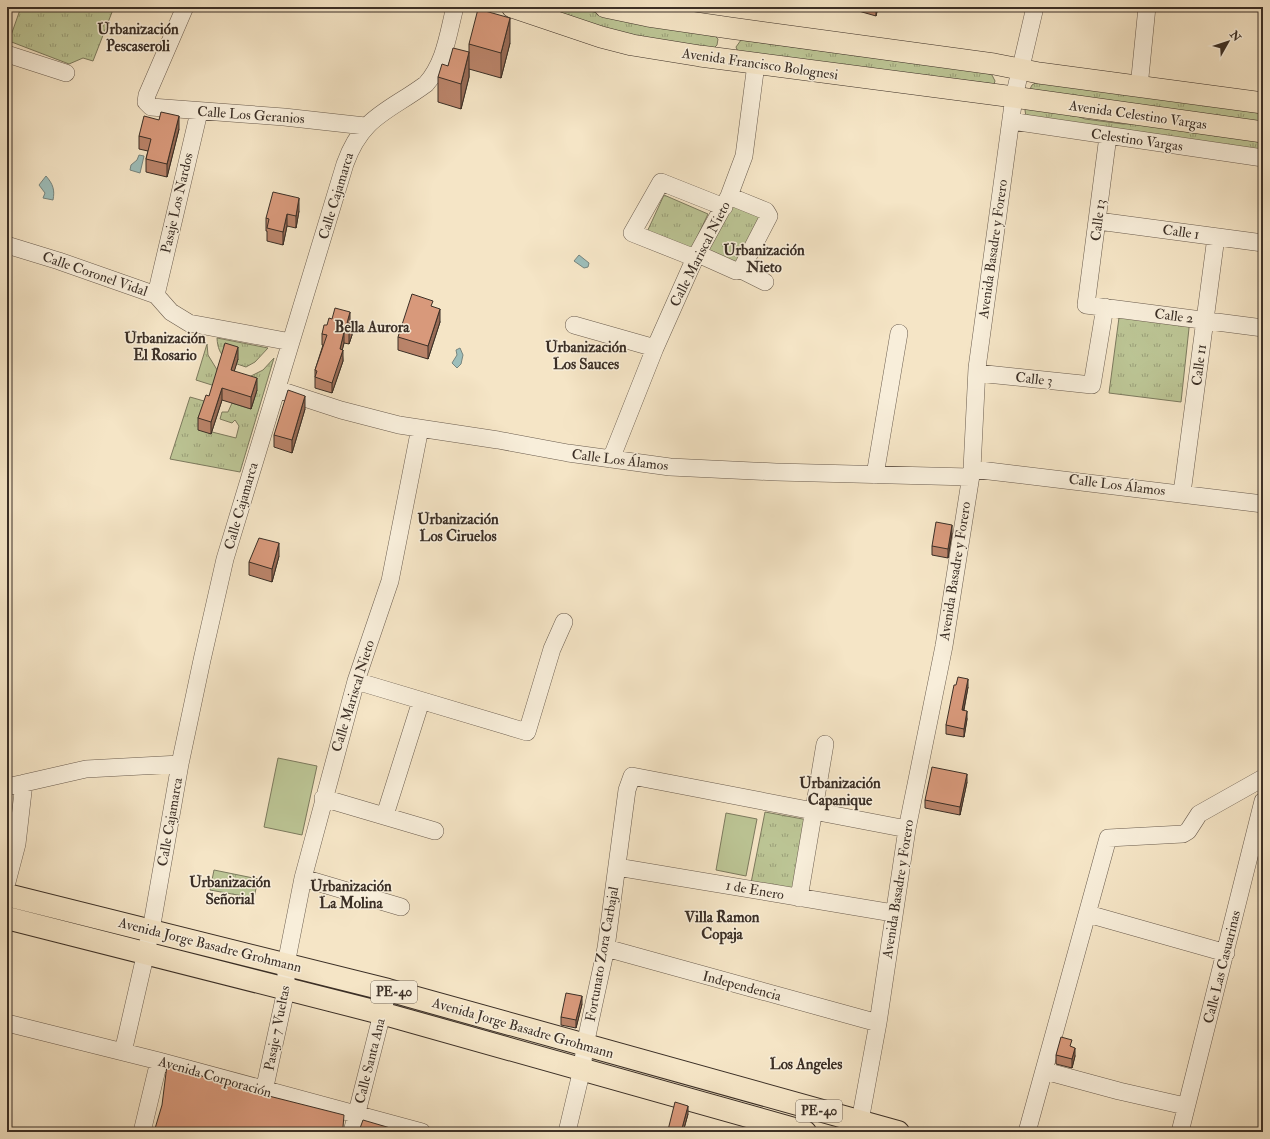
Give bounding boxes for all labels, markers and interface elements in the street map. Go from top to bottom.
district label: Urbanización Pescaseroli [97,20,179,56]
north arrow [1208,22,1248,62]
text: N [1227,27,1244,45]
street label: Avenida Francisco Bolognesi [680,44,839,83]
street label: Avenida Celestino Vargas [1067,97,1208,133]
street label: Calle Los Geranios [197,103,305,127]
street label: Celestino Vargas [1090,125,1184,155]
street label: Calle Cajamarca [315,150,357,242]
street label: Pasaje Los Nardos [157,151,197,255]
street label: Avenida Basadre y Forero [975,178,1012,321]
street label: Calle Mariscal Nieto [666,198,734,310]
street label: Calle 13 [1087,198,1109,242]
street label: Calle 1 [1162,221,1200,243]
district label: Urbanización Nieto [723,241,805,277]
street label: Calle Coronel Vidal [40,248,150,300]
street label: Calle 2 [1154,305,1194,327]
district label: Bella Aurora [335,318,410,337]
district label: Urbanización El Rosario [124,329,206,365]
district label: Urbanización Los Sauces [545,338,627,374]
street label: Calle 11 [1188,343,1210,387]
street label: Calle 3 [1015,369,1053,389]
street label: Calle Los Álamos [571,446,669,474]
street label: Calle Cajamarca [220,460,262,552]
street label: Calle Los Álamos [1068,471,1166,499]
street label: Avenida Basadre y Forero [935,500,975,643]
district label: Urbanización Los Ciruelos [417,510,499,546]
street label: Calle Mariscal Nieto [328,638,378,754]
district label: Urbanización Capanique [799,774,881,811]
street label: Calle Cajamarca [154,776,186,868]
street label: Avenida Basadre y Forero [878,818,918,961]
district label: Urbanización Señorial [189,873,271,909]
district label: Urbanización La Molina [310,877,392,913]
street label: 1 de Enero [725,877,786,904]
street label: Fortunato Zora Carbajal [582,885,622,1023]
district label: Villa Ramon Copaja [684,908,760,945]
street label: Calle Las Casuarinas [1200,908,1244,1025]
street label: Avenida Jorge Basadre Grohmann [116,914,303,976]
street label: Independencia [701,967,783,1006]
road number: PE-40 [371,981,417,1003]
street label: Pasaje 7 Vueltas [260,984,294,1072]
street label: Avenida Jorge Basadre Grohmann [429,994,616,1062]
street label: Calle Santa Ana [351,1016,389,1106]
street label: Avenida Corporación [155,1052,274,1102]
district label: Los Angeles [770,1055,842,1075]
road number: PE-40 [796,1100,842,1122]

